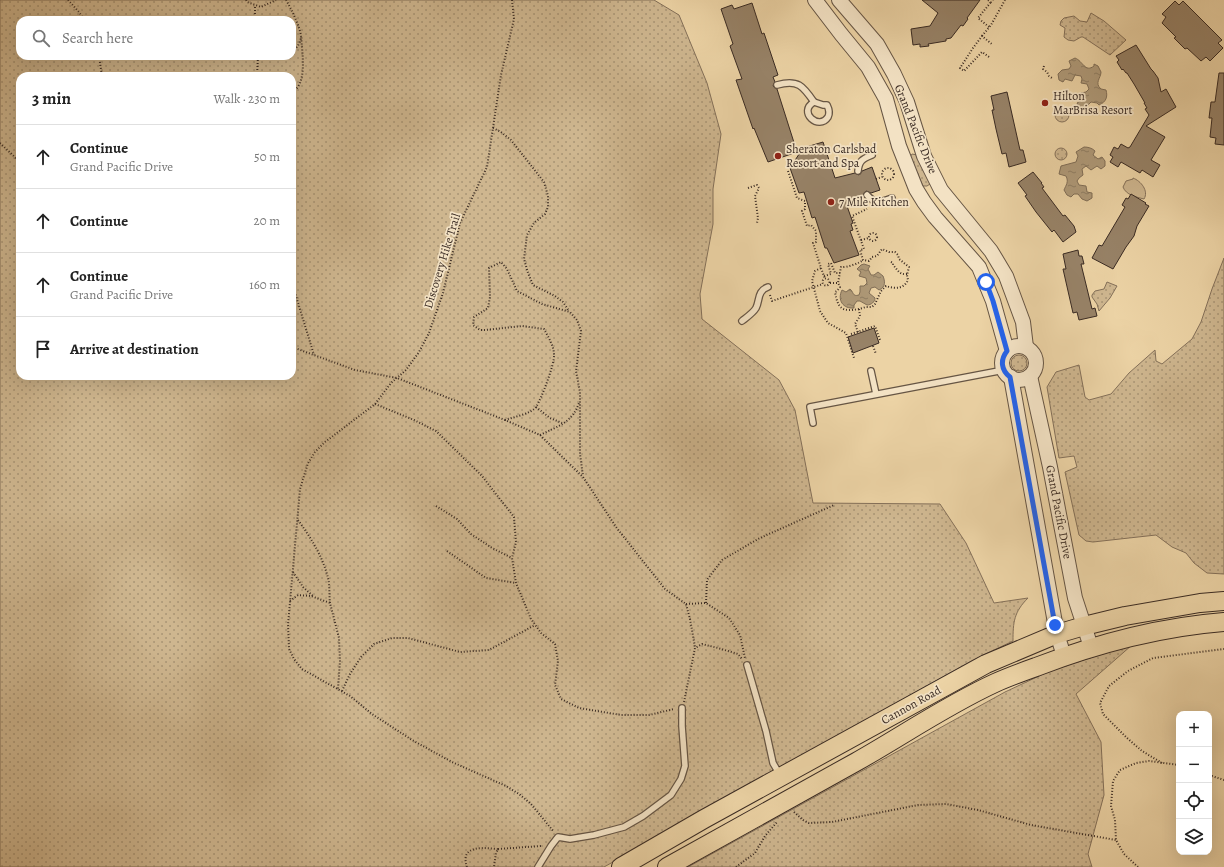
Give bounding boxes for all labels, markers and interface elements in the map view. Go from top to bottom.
search box [16,16,296,60]
icon: search [30,27,52,49]
text: Search here [62,28,133,48]
street label: Grand Pacific Drive [891,82,941,176]
text: 3 min [32,87,71,110]
place label: Hilton MarBrisa Resort [1053,88,1132,118]
text: Walk · 230 m [214,90,280,107]
marker: Hilton MarBrisa Resort [1040,98,1050,108]
text: Continue [70,138,128,158]
place label: Sheraton Carlsbad Resort and Spa [786,141,877,171]
icon: ahead [32,146,54,168]
text: 50 m [254,148,280,165]
marker: Sheraton Carlsbad Resort and Spa [773,151,783,161]
text: Grand Pacific Drive [70,158,173,175]
place label: 7 Mile Kitchen [839,194,909,210]
marker: 7 Mile Kitchen [826,197,836,207]
icon: ahead [32,210,54,232]
text: Continue [70,211,128,231]
street label: Discovery Hike Trail [420,211,464,311]
text: 20 m [254,212,280,229]
text: Continue [70,266,128,286]
route start [977,273,995,291]
icon: ahead [32,274,54,296]
text: 160 m [249,276,280,293]
text: Grand Pacific Drive [70,286,173,303]
icon: arrive [32,338,54,360]
text: Arrive at destination [70,339,199,359]
street label: Grand Pacific Drive [1042,464,1076,560]
route end [1046,616,1064,634]
street label: Cannon Road [878,682,944,728]
map controls [1176,711,1212,855]
button: + [1176,711,1212,747]
button: − [1176,747,1212,783]
button: locate [1176,783,1212,819]
button: layers [1176,819,1212,855]

